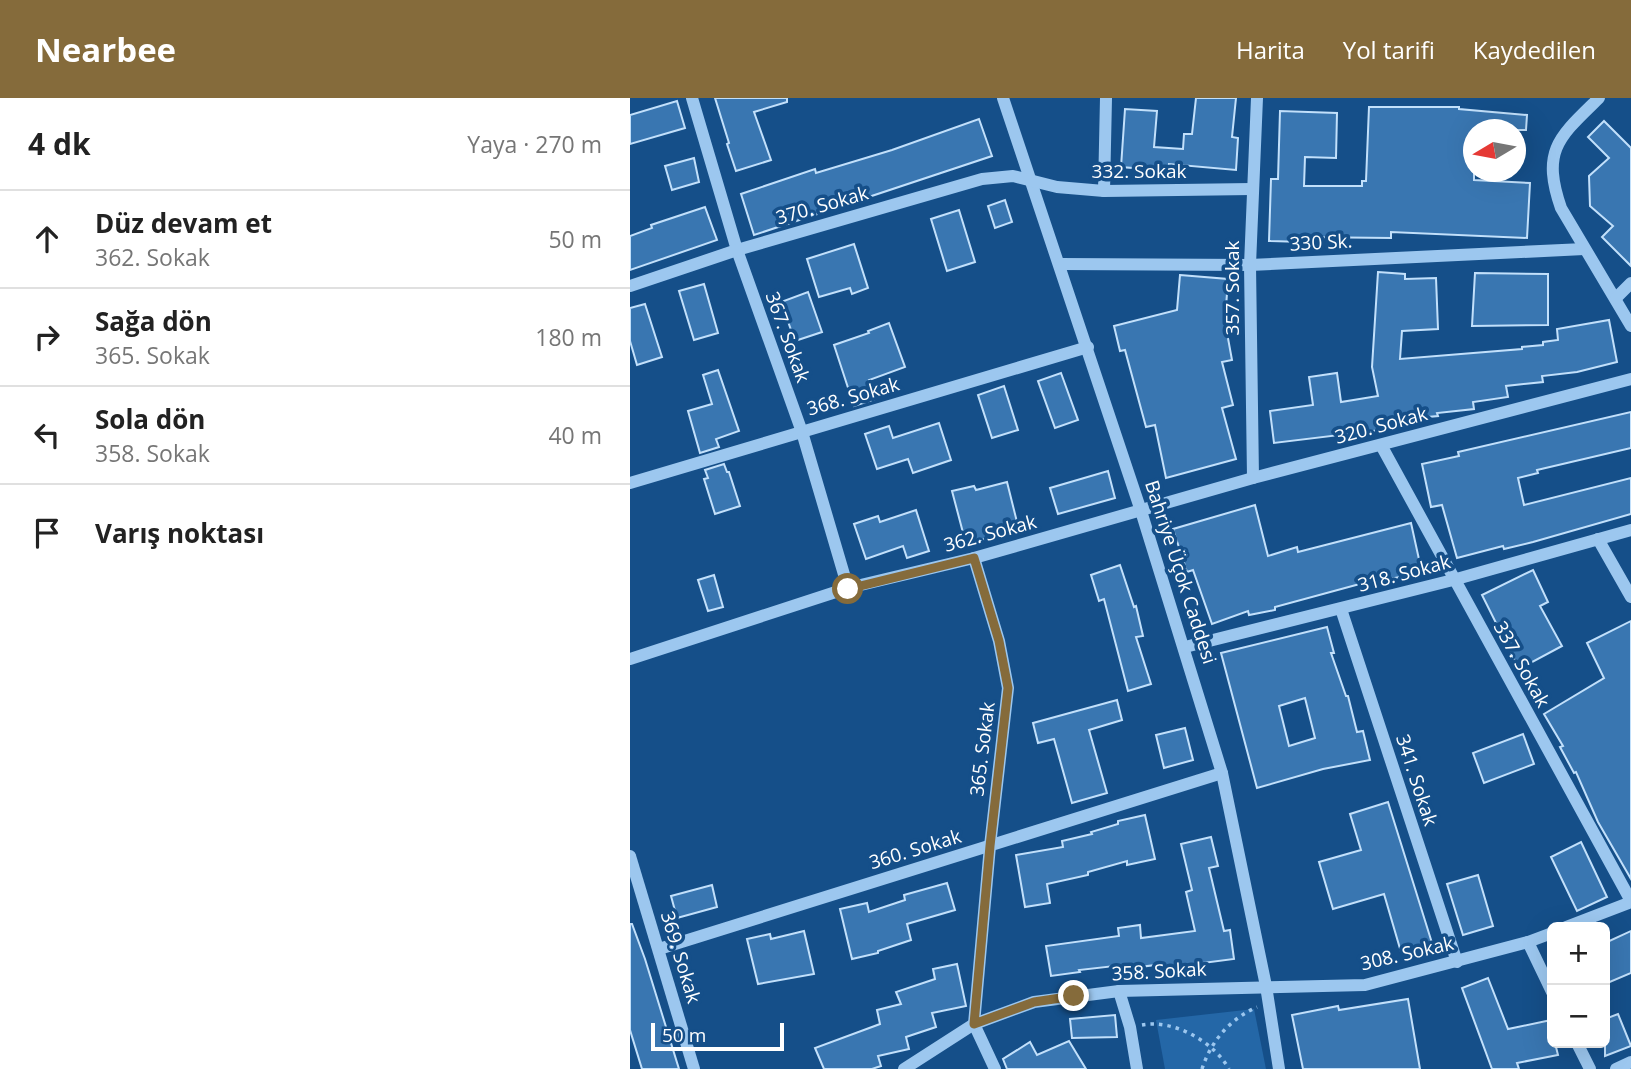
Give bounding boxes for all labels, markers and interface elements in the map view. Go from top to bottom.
text: Nearbee [35,27,176,72]
text: Harita [1236,33,1305,66]
text: Yol tarifi [1343,33,1435,66]
text: Kaydedilen [1473,33,1596,66]
north arrow [1463,119,1526,182]
text: 4 dk [28,123,91,164]
text: Yaya · 270 m [467,128,602,160]
street label: 332. Sokak [1092,158,1186,184]
street label: 370. Sokak [773,179,871,231]
text: Düz devam et [95,205,272,241]
icon: ahead [28,220,66,258]
text: 50 m [548,223,602,255]
street label: 330 Sk. [1289,227,1353,257]
text: 362. Sokak [95,241,210,273]
street label: 357. Sokak [1219,241,1245,335]
street label: 367. Sokak [760,288,816,386]
text: Sağa dön [95,303,212,339]
icon: right [28,318,66,356]
text: 180 m [535,321,602,353]
text: 365. Sokak [95,339,210,371]
street label: 368. Sokak [804,370,902,422]
street label: 320. Sokak [1332,400,1430,450]
text: Sola dön [95,401,205,437]
icon: left [28,416,66,454]
text: 40 m [548,419,602,451]
text: 358. Sokak [95,437,210,469]
street label: Bahriye Üçok Caddesi [1139,477,1223,667]
street label: 362. Sokak [941,508,1039,558]
icon: arrive [28,514,66,552]
text: Varış noktası [95,515,264,551]
street label: 318. Sokak [1355,548,1453,598]
route start [832,573,863,604]
street label: 337. Sokak [1488,616,1556,712]
street label: 365. Sokak [963,700,1001,798]
street label: 341. Sokak [1390,731,1444,829]
street label: 360. Sokak [866,823,964,875]
street label: 369. Sokak [655,908,707,1006]
map controls [1547,922,1610,1048]
button: + [1547,922,1610,985]
street label: 308. Sokak [1358,930,1456,976]
street label: 358. Sokak [1111,956,1207,986]
route end [1058,980,1089,1011]
button: − [1547,985,1610,1048]
scale bar [651,1020,784,1052]
text: 50 m [662,1022,706,1048]

